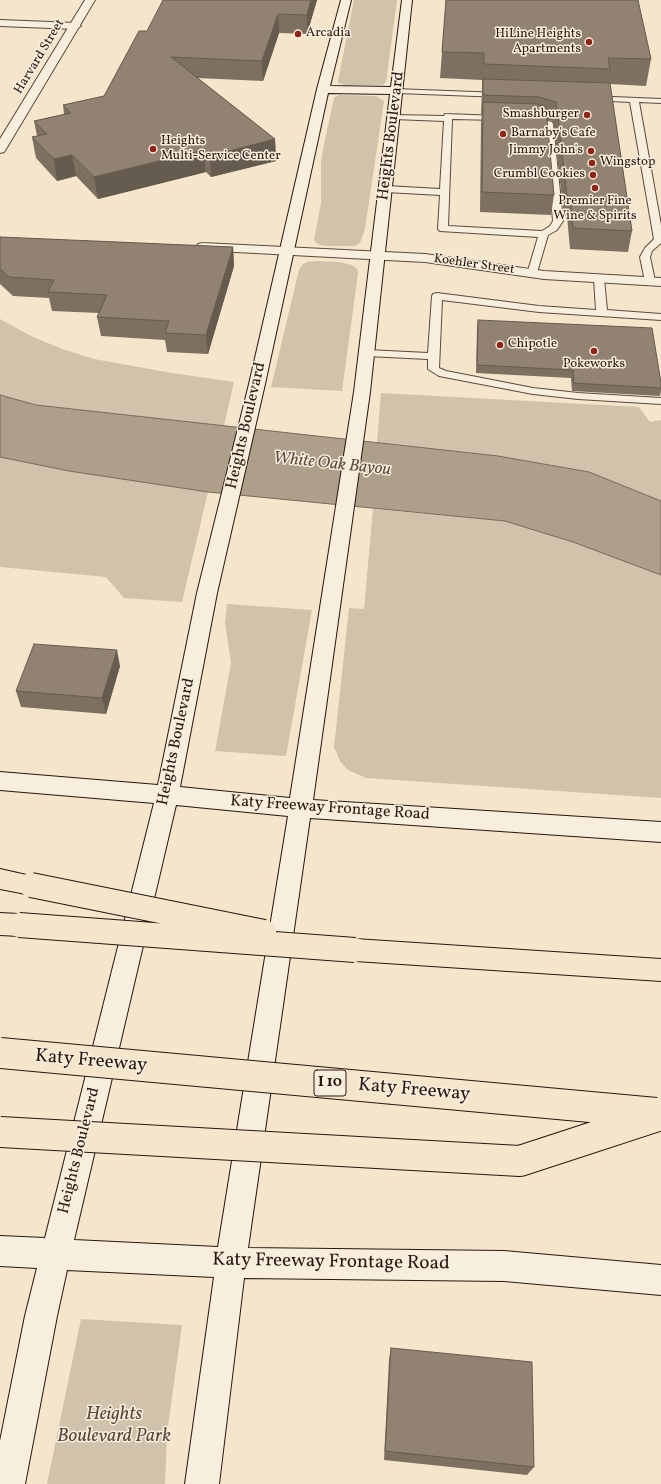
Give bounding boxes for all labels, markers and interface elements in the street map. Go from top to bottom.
street label: Harvard Street [12,17,68,97]
place label: Arcadia [306,26,351,42]
place label: HiLine Heights Apartments [495,27,581,58]
marker: Arcadia [293,29,303,39]
marker: HiLine Heights Apartments [584,37,594,47]
street label: Heights Boulevard [375,70,409,202]
place label: Smashburger [502,107,579,123]
marker: Smashburger [582,110,592,120]
place label: Barnaby's Cafe [511,126,596,142]
marker: Barnaby's Cafe [498,129,508,139]
place label: Heights Multi-Service Center [161,134,281,165]
place label: Jimmy John's [509,143,583,159]
marker: Heights Multi-Service Center [148,144,158,154]
marker: Jimmy John's [586,146,596,156]
place label: Wingstop [600,155,655,171]
marker: Wingstop [587,158,597,168]
place label: Crumbl Cookies [494,167,585,183]
marker: Crumbl Cookies [588,170,598,180]
marker: Premier Fine Wine & Spirits [590,183,600,193]
place label: Premier Fine Wine & Spirits [553,194,637,225]
street label: Koehler Street [433,252,515,278]
place label: Chipotle [508,337,557,353]
marker: Chipotle [495,340,505,350]
marker: Pokeworks [589,346,599,356]
place label: Pokeworks [563,357,625,373]
street label: Heights Boulevard [223,361,271,491]
water label: White Oak Bayou [272,449,392,481]
street label: Heights Boulevard [154,677,200,807]
street label: Katy Freeway Frontage Road [230,792,430,826]
street label: Katy Freeway [34,1046,148,1078]
road number: I 10 [314,1070,346,1096]
street label: Katy Freeway [357,1075,471,1107]
street label: Heights Boulevard [55,1086,105,1216]
street label: Katy Freeway Frontage Road [212,1250,450,1276]
park label: Heights Boulevard Park [57,1405,171,1449]

